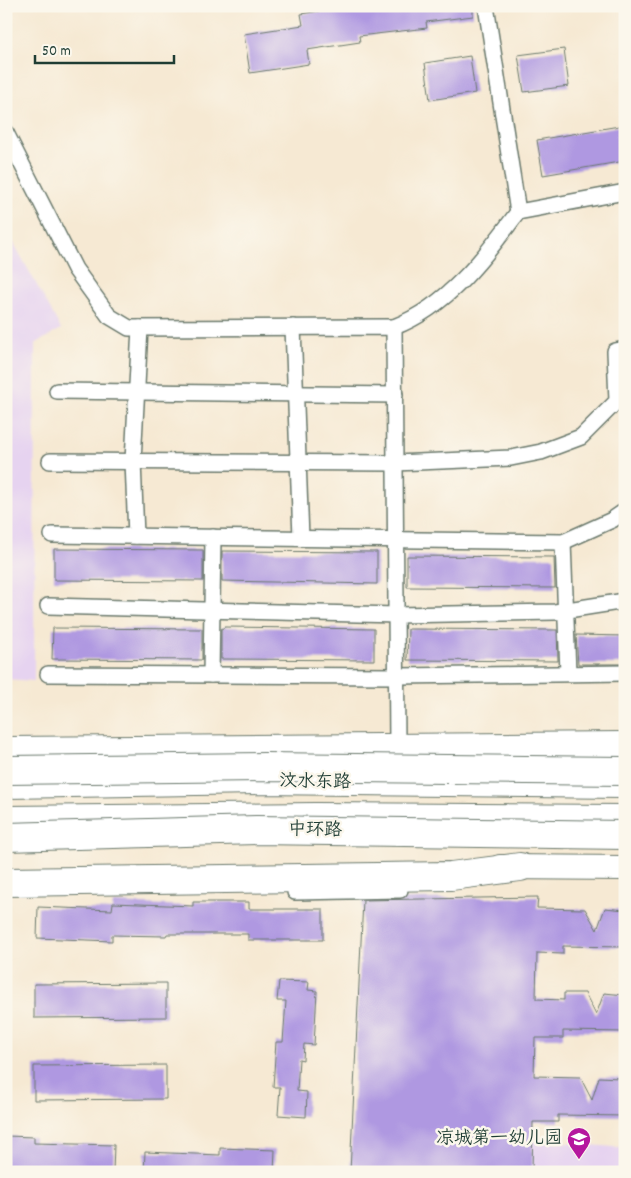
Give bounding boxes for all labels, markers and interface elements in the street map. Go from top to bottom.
scale bar [35,32,174,64]
text: 50 m [42,41,71,63]
street label: 汶水东路 [279,770,351,796]
street label: 中环路 [288,818,342,844]
school or university icon: 凉城第一幼儿园 [566,1126,592,1160]
place label: 凉城第一幼儿园 [436,1127,562,1152]

